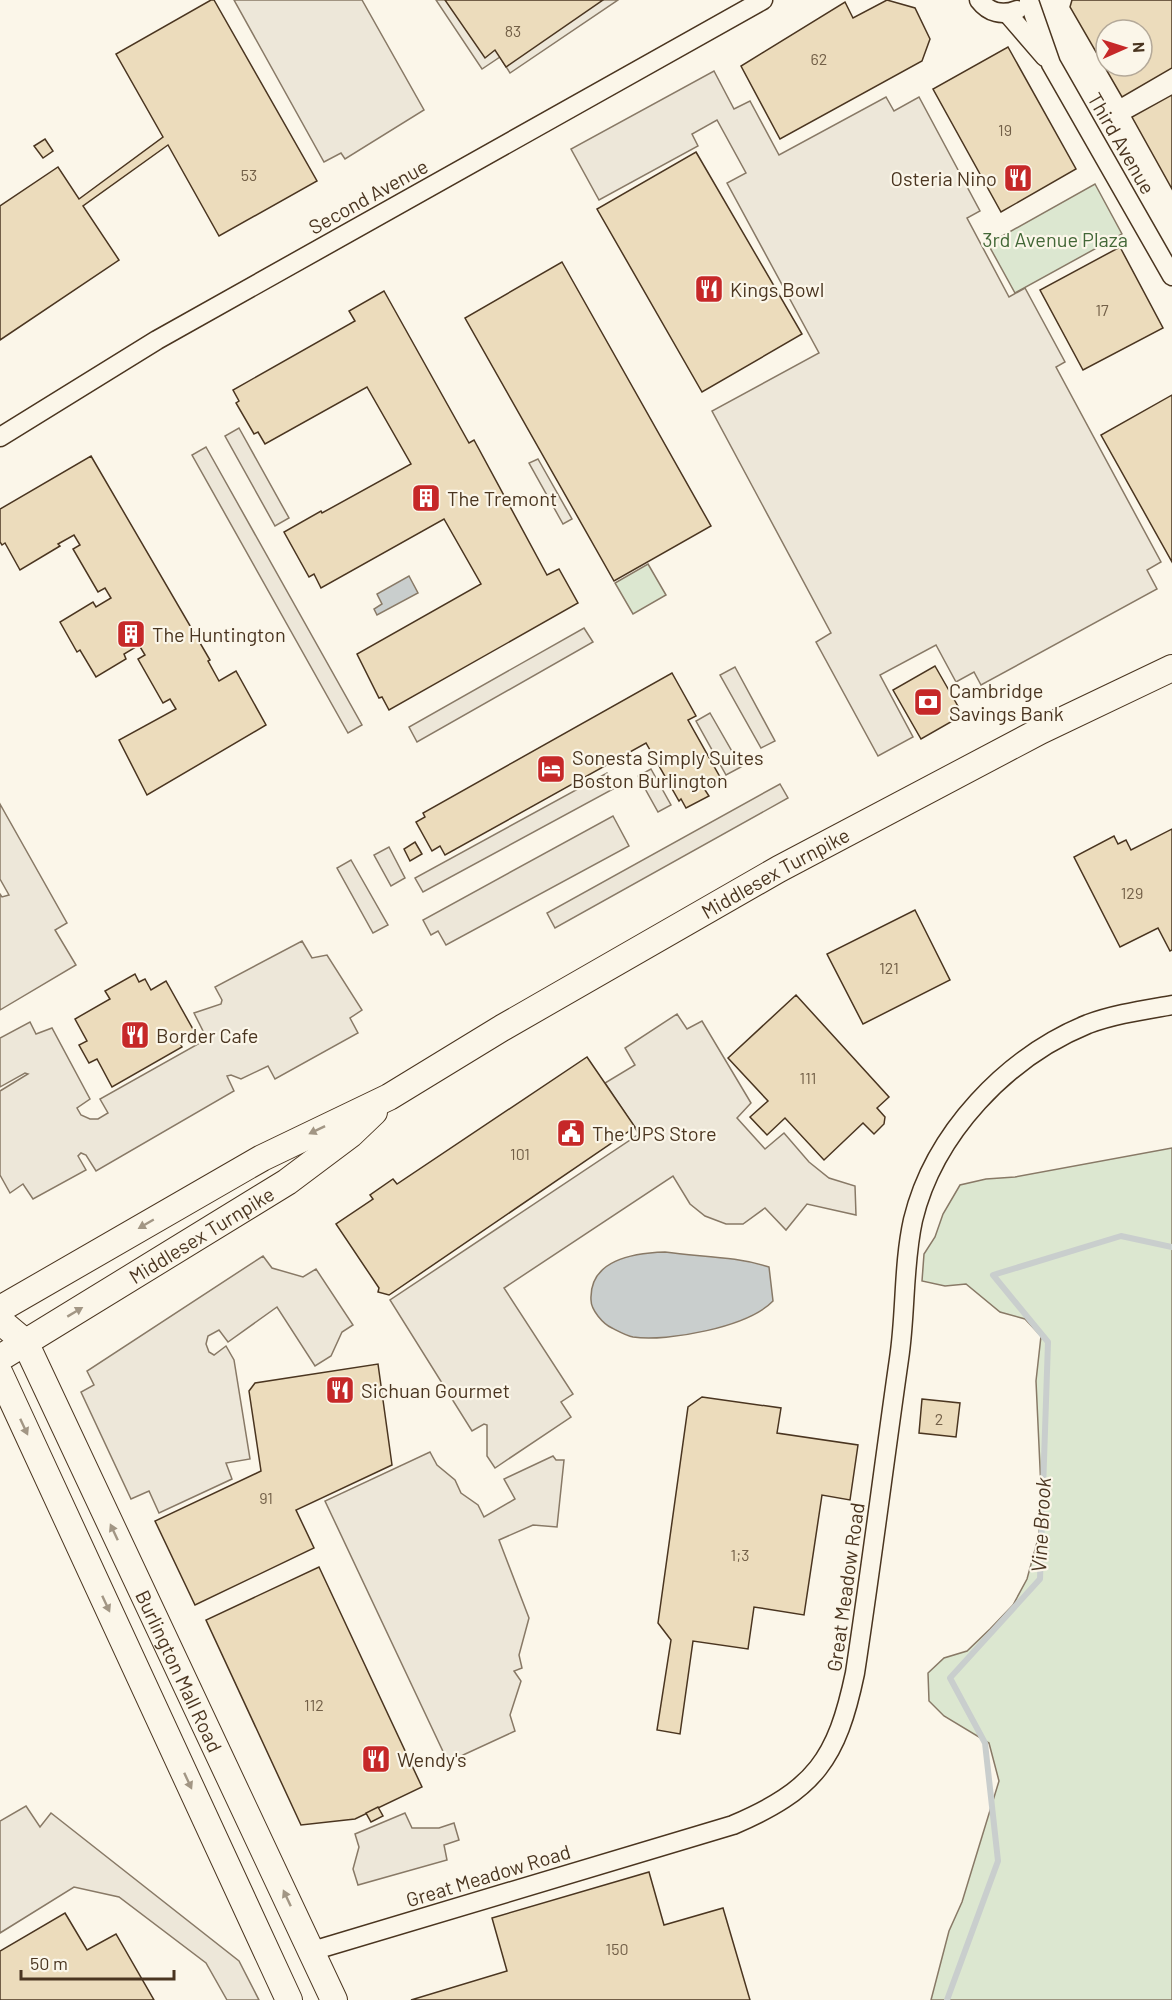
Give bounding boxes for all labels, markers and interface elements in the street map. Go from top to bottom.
north arrow [1094,18,1154,78]
house number: 83 [505,21,521,40]
text: N [1130,41,1149,53]
house number: 62 [811,49,827,68]
street label: Third Avenue [1083,88,1161,198]
house number: 19 [998,120,1012,139]
street label: Second Avenue [304,153,432,239]
restaurant icon: Osteria Nino [1002,162,1034,194]
house number: 53 [241,165,257,184]
place label: Osteria Nino [891,166,997,190]
park label: 3rd Avenue Plaza [982,227,1128,251]
restaurant icon: Kings Bowl [693,273,725,305]
place label: Kings Bowl [730,277,824,301]
house number: 17 [1095,300,1109,319]
building icon: The Tremont [410,482,442,514]
place label: The Tremont [447,486,557,510]
building icon: The Huntington [115,618,147,650]
place label: The Huntington [152,622,286,646]
place label: Cambridge Savings Bank [949,678,1064,725]
bank icon: Cambridge Savings Bank [912,686,944,718]
place label: Sonesta Simply Suites Boston Burlington [572,745,764,792]
hotel icon: Sonesta Simply Suites Boston Burlington [535,753,567,785]
street label: Middlesex Turnpike [697,822,853,923]
house number: 129 [1121,883,1143,902]
house number: 121 [879,958,899,977]
restaurant icon: Border Cafe [119,1019,151,1051]
place label: Border Cafe [156,1023,258,1047]
house number: 111 [800,1068,816,1087]
public building icon: The UPS Store [555,1117,587,1149]
place label: The UPS Store [592,1121,717,1145]
one-way arrow [308,1125,326,1135]
house number: 101 [510,1144,530,1163]
street label: Middlesex Turnpike [124,1181,278,1288]
one-way arrow [138,1219,154,1230]
one-way arrow [67,1307,83,1318]
restaurant icon: Sichuan Gourmet [324,1374,356,1406]
place label: Sichuan Gourmet [361,1378,510,1402]
house number: 2 [935,1409,943,1428]
one-way arrow [20,1419,29,1436]
water label: Vine Brook [1025,1476,1055,1573]
house number: 91 [259,1488,273,1507]
street label: Great Meadow Road [821,1501,869,1673]
one-way arrow [110,1523,119,1540]
house number: 1;3 [731,1545,749,1564]
street label: Burlington Mall Road [131,1586,228,1756]
one-way arrow [101,1596,111,1614]
house number: 112 [304,1695,324,1714]
restaurant icon: Wendy's [360,1743,392,1775]
place label: Wendy's [397,1747,467,1771]
one-way arrow [183,1773,192,1790]
street label: Great Meadow Road [403,1839,573,1911]
one-way arrow [282,1890,291,1907]
house number: 150 [606,1939,628,1958]
scale bar [21,1943,174,1981]
text: 50 m [30,1952,68,1974]

